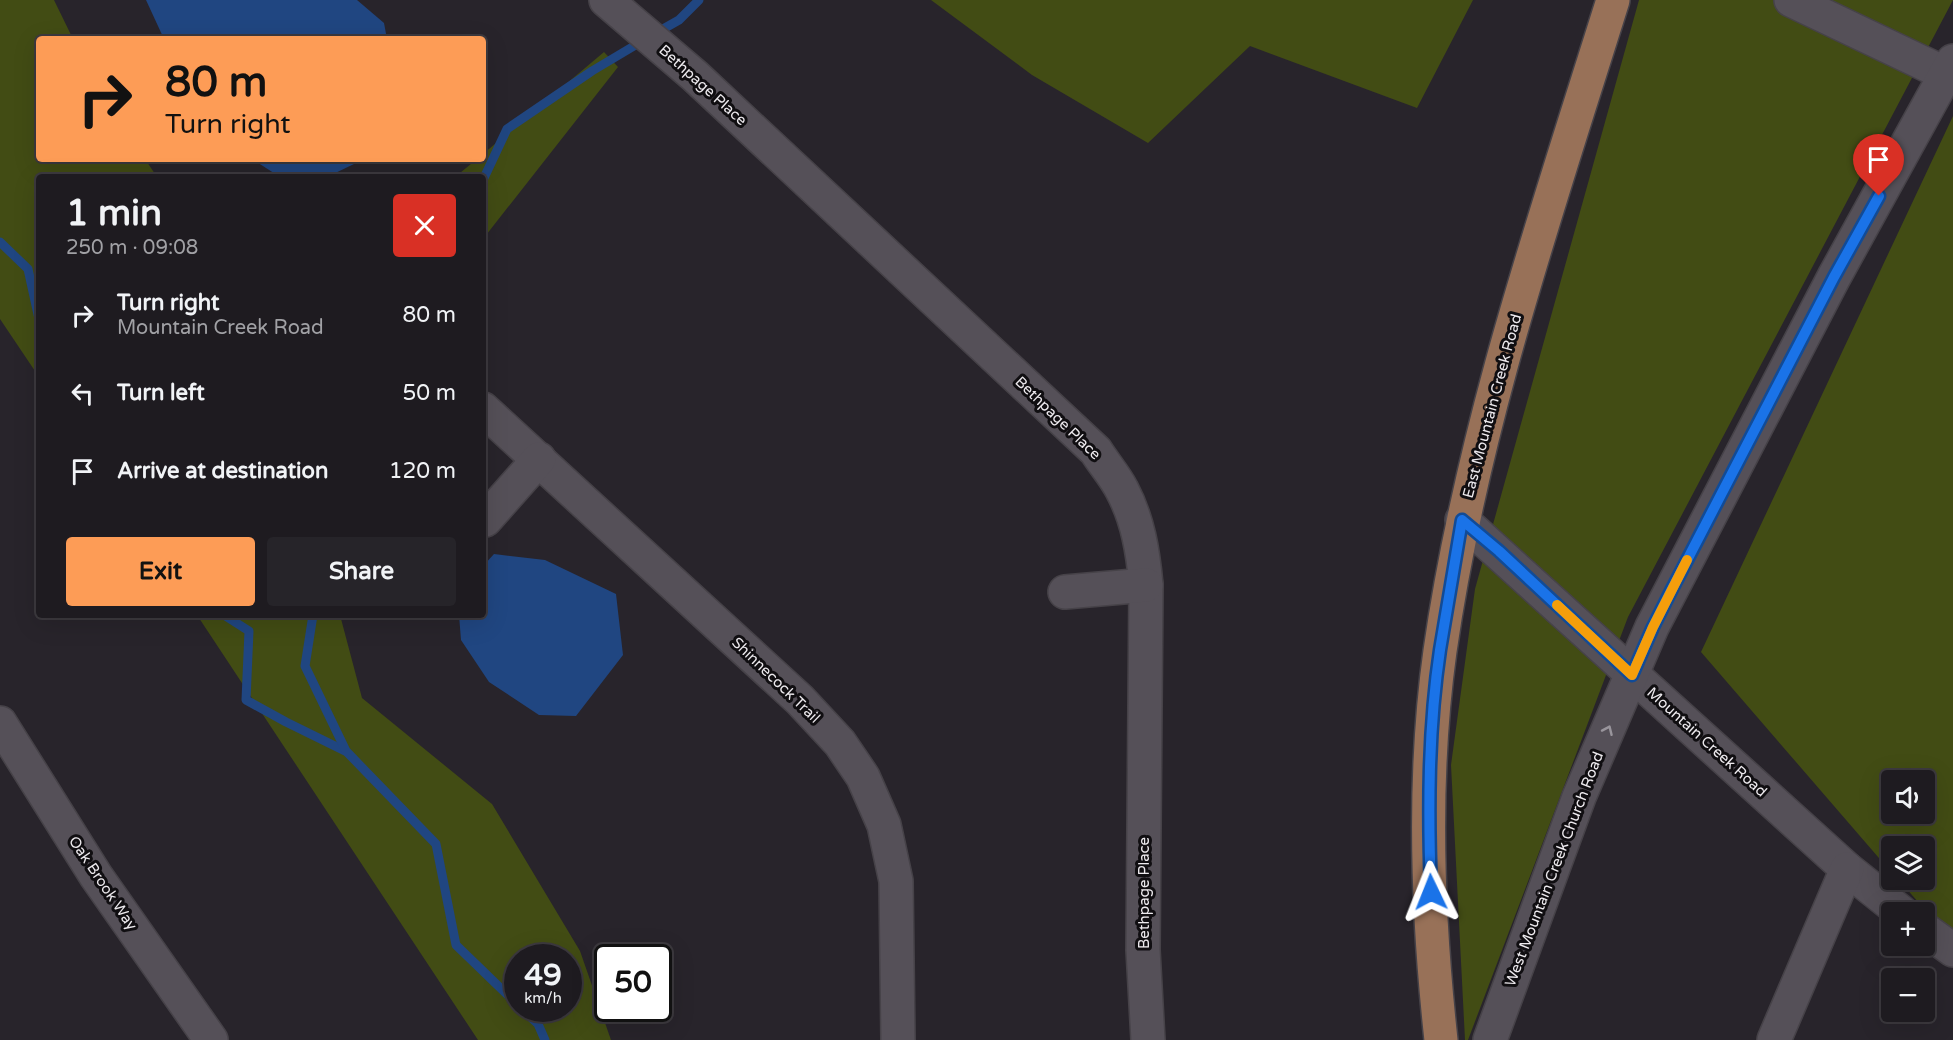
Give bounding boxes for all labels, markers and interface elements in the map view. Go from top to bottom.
street label: Bethpage Place [655,41,751,129]
text: 80 m [165,57,267,108]
icon: right [66,60,144,138]
text: Turn right [165,108,291,141]
pin [1853,134,1904,196]
icon: arrive [1862,143,1895,176]
text: 1 min [66,192,162,235]
button: close [393,194,456,257]
text: 250 m · 09:08 [66,236,198,260]
text: Turn right [117,290,219,316]
icon: right [66,299,99,332]
text: 80 m [402,302,456,328]
street label: East Mountain Creek Road [1459,312,1525,500]
text: Mountain Creek Road [117,316,324,340]
street label: Bethpage Place [1011,373,1105,463]
icon: left [66,377,99,410]
text: Turn left [117,380,205,406]
text: 50 m [402,380,456,406]
icon: arrive [66,455,99,488]
text: Arrive at destination [117,458,328,484]
text: 120 m [389,458,456,484]
button: Exit [66,537,255,606]
button: Share [267,537,456,606]
street label: Shinnecock Trail [728,633,824,727]
street label: Mountain Creek Road [1643,683,1771,801]
one-way arrow [1601,726,1613,737]
street label: West Mountain Creek Church Road [1501,749,1607,989]
map controls [1881,770,1935,1022]
button: sound [1881,770,1935,824]
street label: Oak Brook Way [65,833,141,933]
button: layers [1881,836,1935,890]
street label: Bethpage Place [1135,837,1153,949]
position arrow [1399,860,1463,924]
button: + [1881,902,1935,956]
speed limit sign: 50 [594,944,672,1022]
text: 49 [524,957,562,994]
button: − [1881,968,1935,1022]
text: km/h [524,989,562,1007]

